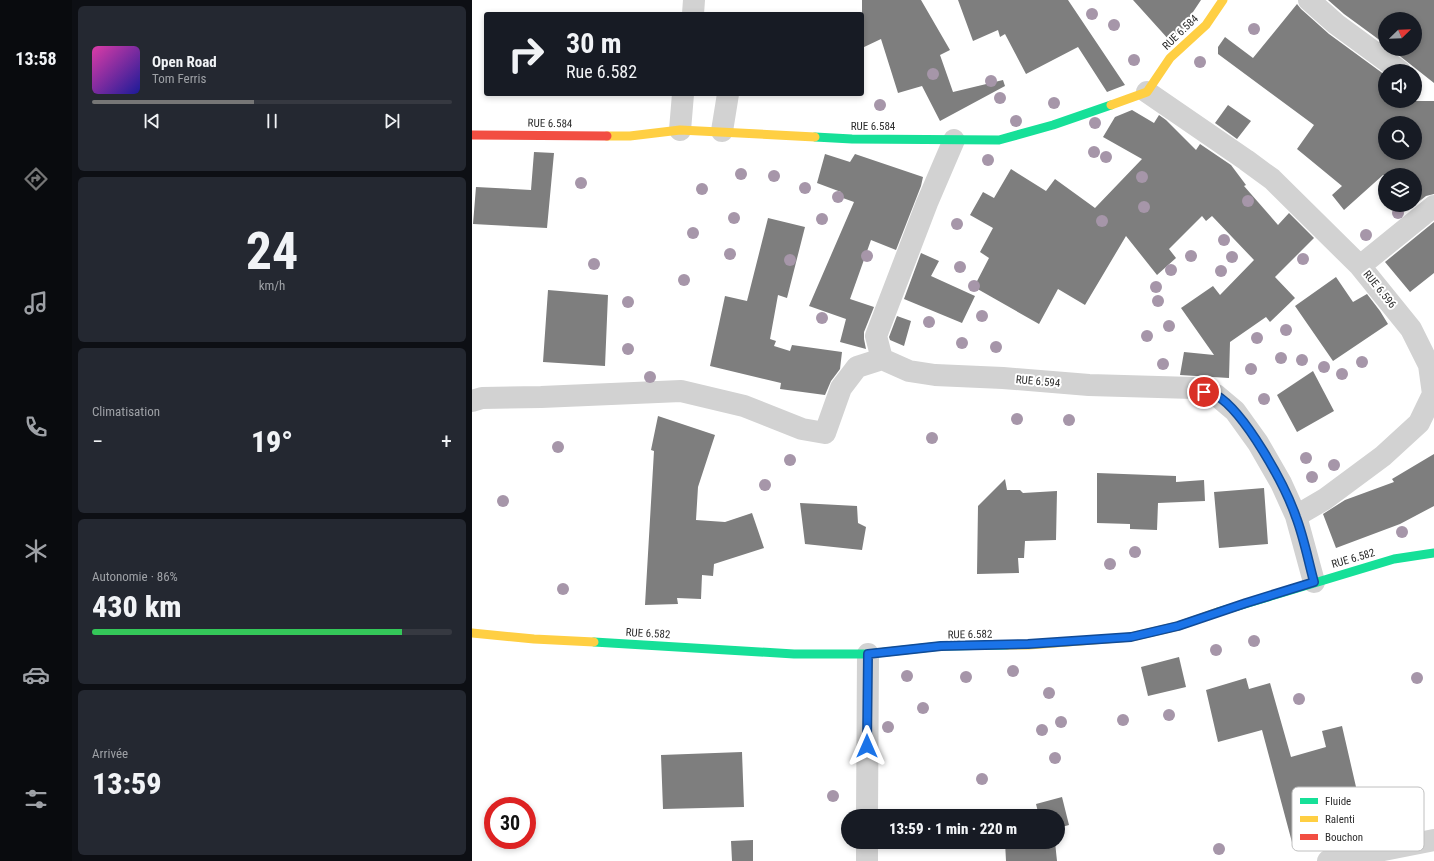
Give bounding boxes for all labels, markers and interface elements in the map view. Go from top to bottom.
street label: RUE 6.584 [1160,12,1201,53]
north arrow [1378,12,1422,56]
map controls [1378,12,1422,212]
text: 30 m [566,27,622,60]
icon: right [500,28,552,80]
text: 13:58 [15,48,57,69]
text: Open Road [152,53,217,71]
text: Rue 6.582 [566,61,637,82]
button: sound [1378,64,1422,108]
text: Tom Ferris [152,71,206,86]
icon: previous [141,110,163,132]
icon: pause [261,110,283,132]
icon: next [381,110,403,132]
button: search [1378,116,1422,160]
street label: RUE 6.584 [528,117,573,130]
street label: RUE 6.584 [851,120,896,133]
icon: directions [22,165,50,193]
button: layers [1378,168,1422,212]
text: 24 [246,221,298,282]
street label: RUE 6.596 [1361,268,1399,311]
text: km/h [259,278,285,293]
icon: music [22,289,50,317]
street label: RUE 6.594 [1015,373,1061,390]
pin [1187,375,1221,409]
icon: arrive [1193,381,1215,403]
text: Climatisation [92,404,160,419]
icon: phone [22,413,50,441]
text: 19° [251,424,293,459]
text: − [92,429,103,454]
text: + [441,429,452,454]
icon: climate [22,537,50,565]
street label: RUE 6.582 [1330,546,1376,571]
text: Autonomie · 86% [92,569,178,584]
text: 430 km [92,589,181,624]
street label: RUE 6.582 [625,626,671,641]
street label: RUE 6.582 [948,628,992,641]
icon: car [22,661,50,689]
position arrow [846,725,888,767]
text: Arrivée [92,746,128,761]
text: 13:59 [92,766,161,801]
icon: filters [22,785,50,813]
legend [1292,787,1424,851]
text: Fluide [1325,795,1351,808]
speed limit sign: 30 [484,797,536,849]
text: Ralenti [1325,813,1355,826]
text: 13:59 · 1 min · 220 m [889,820,1017,838]
text: Bouchon [1325,831,1363,844]

